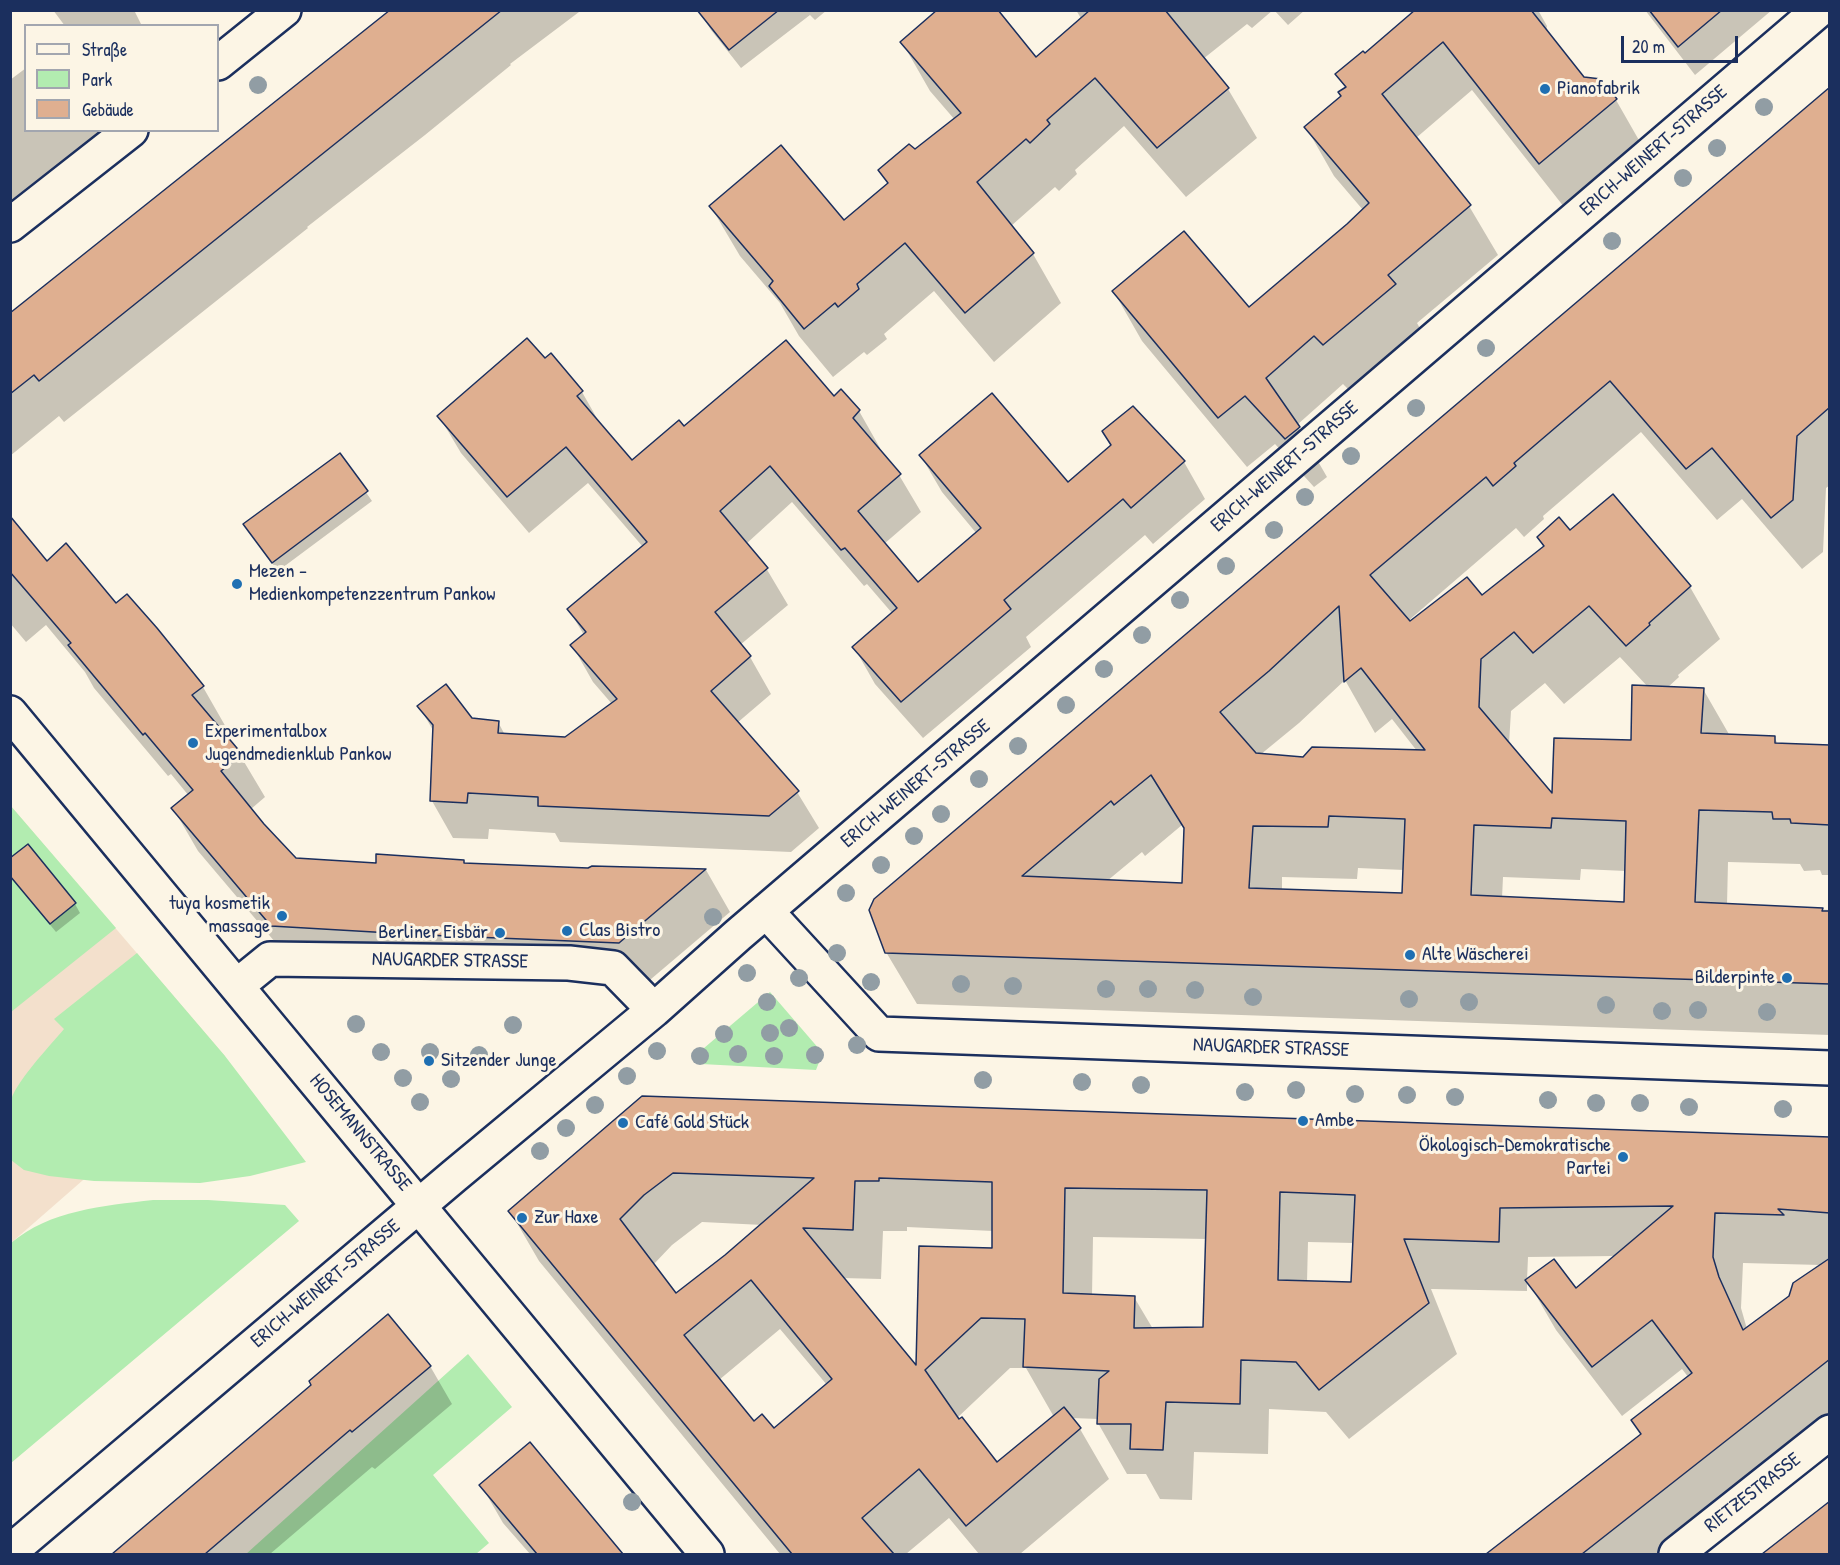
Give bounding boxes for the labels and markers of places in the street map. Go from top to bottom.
place label: Pianofabrik [1557,77,1640,101]
marker: Pianofabrik [1538,82,1552,96]
place label: Mezen - Medienkompetenzzentrum Pankow [249,560,496,607]
marker: Mezen - Medienkompetenzzentrum Pankow [230,577,244,591]
place label: Experimentalbox Jugendmedienklub Pankow [205,720,392,767]
marker: Experimentalbox Jugendmedienklub Pankow [186,736,200,750]
place label: tuya kosmetik massage [169,892,270,939]
marker: tuya kosmetik massage [275,909,289,923]
place label: Clas Bistro [579,919,660,943]
place label: Berliner Eisbär [378,921,488,945]
marker: Clas Bistro [560,924,574,938]
marker: Berliner Eisbär [493,926,507,940]
place label: Alte Wäscherei [1422,943,1529,967]
marker: Alte Wäscherei [1403,948,1417,962]
place label: Bilderpinte [1695,966,1775,990]
marker: Bilderpinte [1780,971,1794,985]
place label: Sitzender Junge [441,1049,556,1073]
marker: Sitzender Junge [422,1054,436,1068]
place label: Ambe [1315,1109,1355,1133]
place label: Café Gold Stück [635,1111,749,1135]
marker: Ambe [1296,1114,1310,1128]
marker: Café Gold Stück [616,1116,630,1130]
place label: Ökologisch-Demokratische Partei [1419,1134,1611,1181]
marker: Ökologisch-Demokratische Partei [1616,1150,1630,1164]
place label: Zur Haxe [534,1206,599,1230]
marker: Zur Haxe [515,1211,529,1225]

